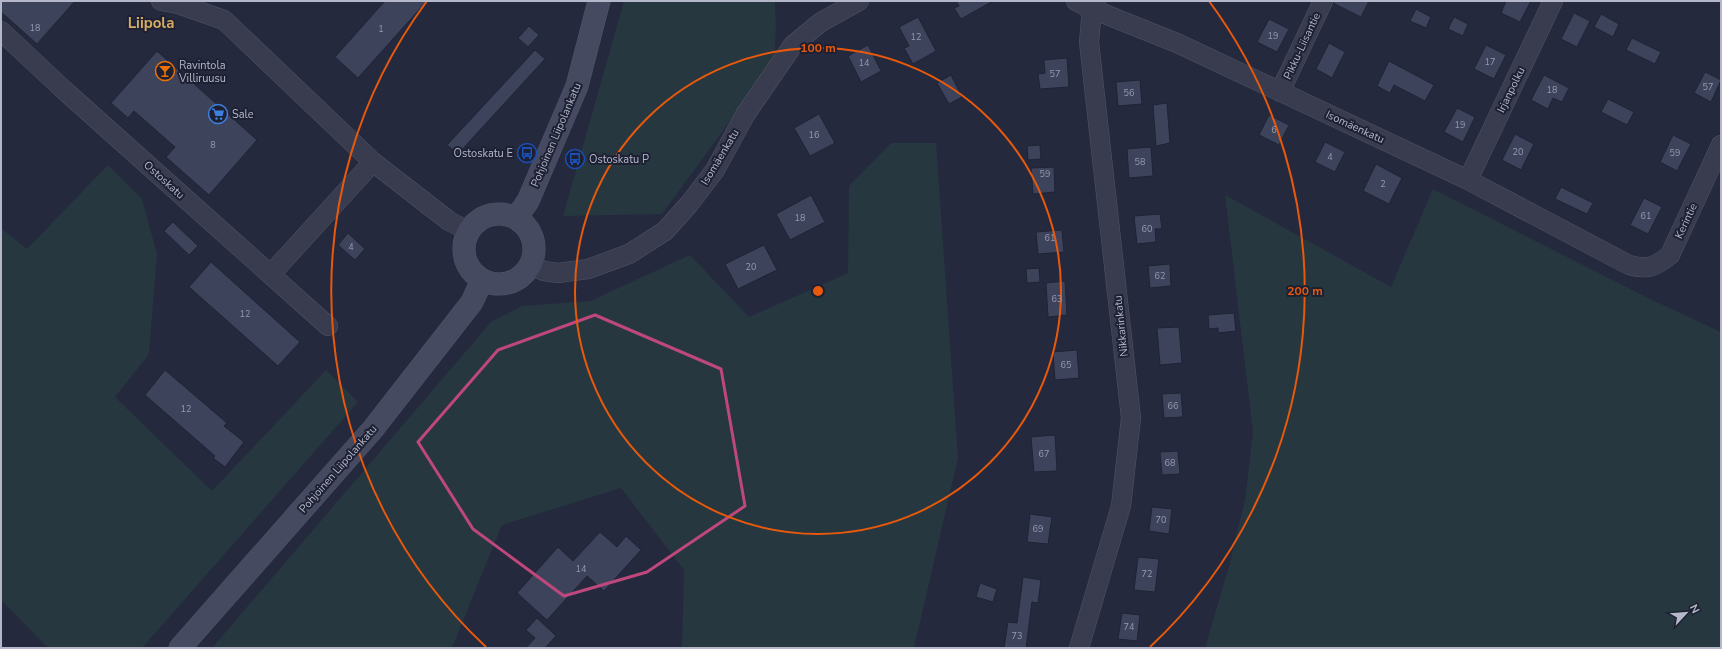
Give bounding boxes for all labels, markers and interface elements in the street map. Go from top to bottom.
street label: Pikku-Liisantie [1280,10,1324,82]
district label: Liipola [128,13,174,33]
house number: 18 [30,22,40,34]
house number: 1 [378,23,384,35]
house number: 19 [1268,30,1278,42]
house number: 12 [911,31,921,43]
text: 100 m [800,40,836,56]
house number: 17 [1485,56,1495,68]
house number: 14 [859,57,870,69]
place label: Ravintola Villiruusu [178,58,226,86]
bar icon: Ravintola Villiruusu [154,60,176,82]
street label: Irjanpolku [1494,65,1528,115]
house number: 57 [1050,68,1060,80]
street label: Pohjoinen Liipolankatu [527,81,585,189]
house number: 57 [1703,81,1713,93]
house number: 18 [1547,84,1557,96]
house number: 56 [1124,87,1134,99]
supermarket icon: Sale [207,103,229,125]
place label: Sale [232,107,254,122]
street label: Isomäenkatu [1323,107,1387,147]
house number: 19 [1455,119,1465,131]
house number: 6 [1271,124,1277,136]
street label: Isomäenkatu [697,126,743,188]
house number: 16 [809,129,819,141]
house number: 8 [210,139,216,151]
bus stop icon: Ostoskatu E [516,142,538,164]
place label: Ostoskatu E [454,146,513,161]
house number: 20 [1513,146,1523,158]
house number: 59 [1670,147,1680,159]
bus stop icon: Ostoskatu P [564,148,586,170]
house number: 4 [1327,151,1333,163]
place label: Ostoskatu P [589,152,649,167]
house number: 58 [1135,156,1145,168]
street label: Ostoskatu [140,158,188,202]
house number: 59 [1040,168,1050,180]
house number: 2 [1380,178,1386,190]
street label: Kerintie [1671,201,1701,241]
house number: 61 [1641,210,1651,222]
house number: 18 [795,212,805,224]
house number: 60 [1142,223,1152,235]
house number: 61 [1045,232,1055,244]
house number: 4 [348,241,354,253]
house number: 20 [746,261,756,273]
house number: 62 [1155,270,1165,282]
text: 200 m [1287,283,1323,299]
centre of rings [811,284,825,298]
house number: 63 [1052,293,1062,305]
street label: Nikkarinkatu [1110,295,1132,357]
house number: 12 [240,308,250,320]
house number: 65 [1061,359,1071,371]
house number: 66 [1168,400,1178,412]
house number: 12 [181,403,191,415]
street label: Pohjoinen Liipolankatu [296,422,380,516]
house number: 67 [1039,448,1049,460]
house number: 68 [1165,457,1175,469]
house number: 70 [1156,514,1166,526]
house number: 69 [1033,523,1043,535]
house number: 14 [576,563,587,575]
house number: 72 [1142,568,1152,580]
north arrow [1666,593,1706,633]
text: N [1686,602,1703,616]
house number: 74 [1124,621,1135,633]
house number: 73 [1012,630,1022,642]

